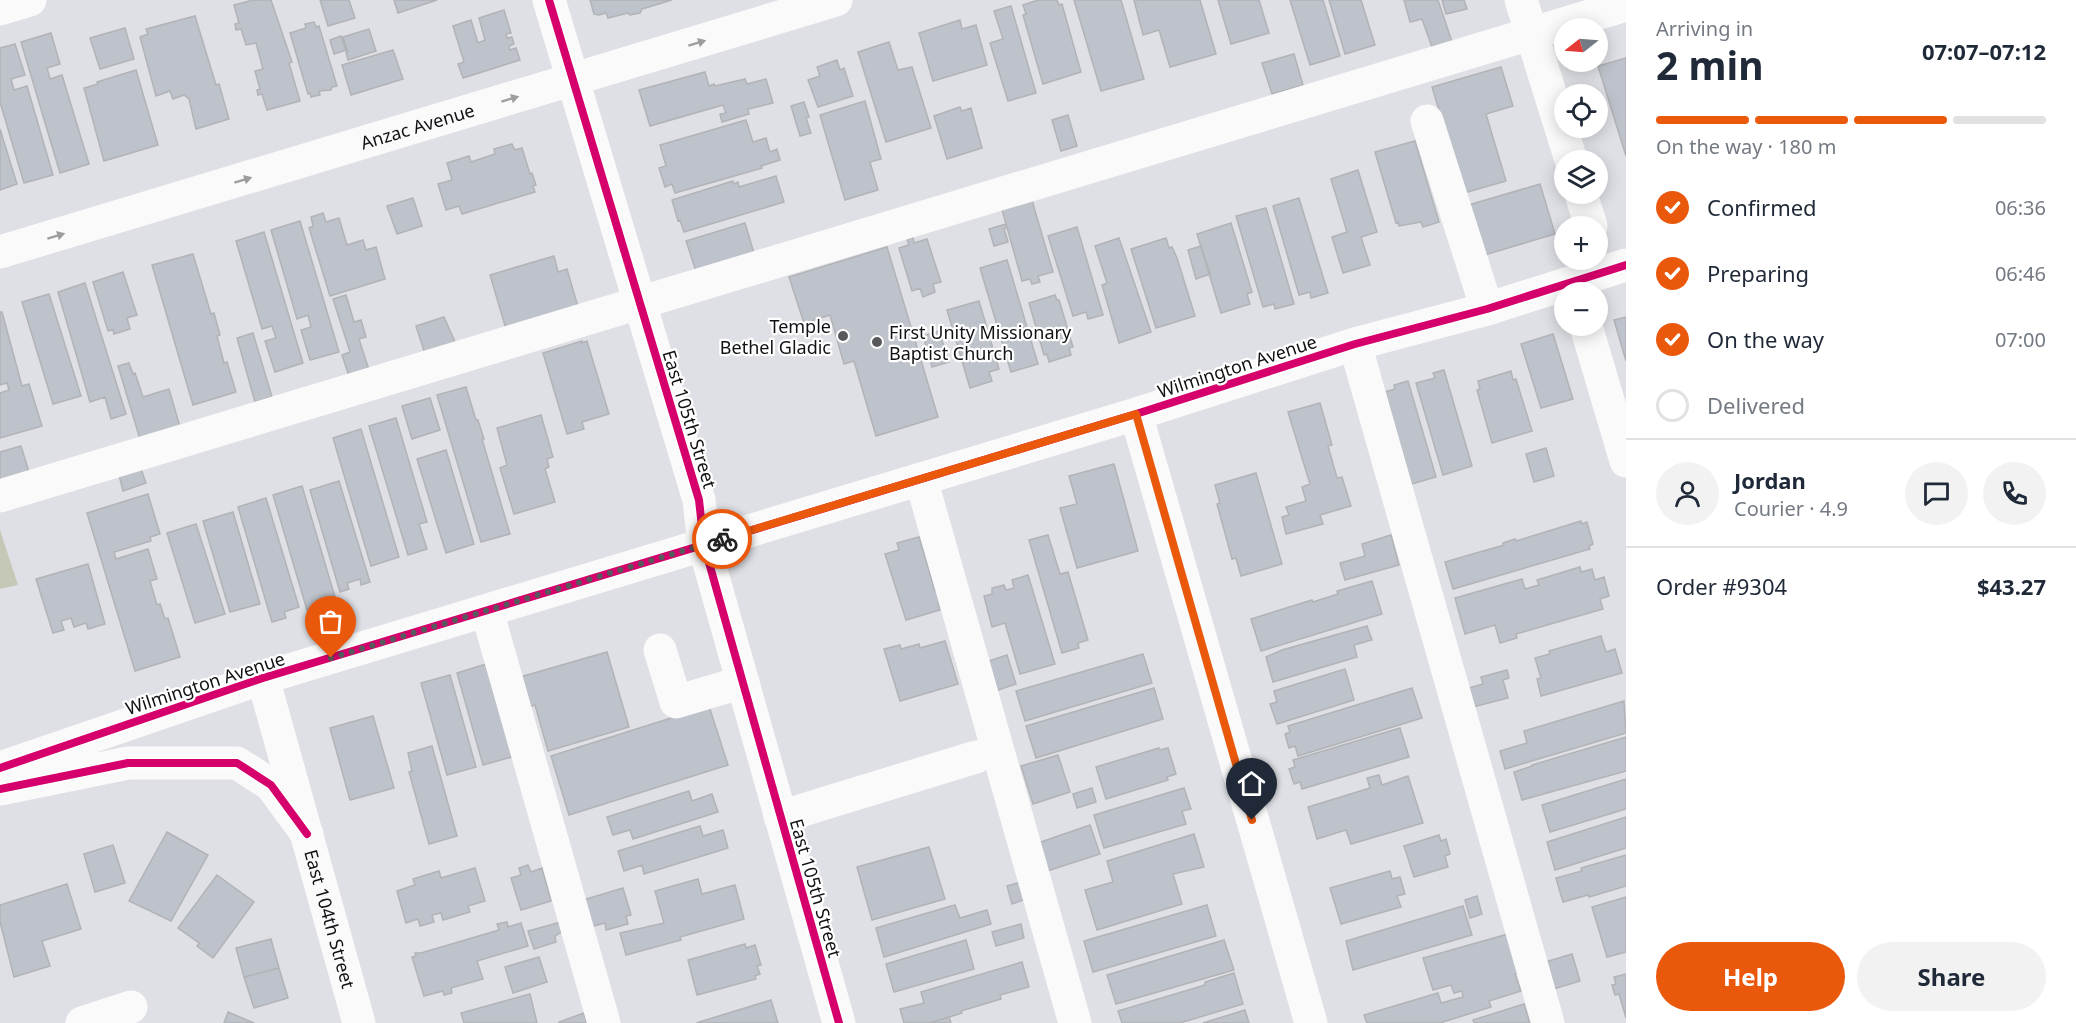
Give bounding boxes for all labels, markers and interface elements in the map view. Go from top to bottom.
text: Arriving in [1656,15,1753,42]
north arrow [1554,18,1608,72]
map controls [1554,18,1608,336]
text: 07:07–07:12 [1922,36,2046,66]
one-way arrow [688,37,706,47]
text: 2 min [1656,38,1763,91]
button: locate [1554,84,1608,138]
one-way arrow [501,94,519,103]
street label: Anzac Avenue [358,98,477,155]
text: On the way · 180 m [1656,133,1836,160]
button: layers [1554,150,1608,204]
one-way arrow [234,175,252,184]
icon: check [1656,191,1689,224]
text: Confirmed [1707,192,1817,222]
text: 06:36 [1995,194,2046,221]
button: + [1554,216,1608,270]
one-way arrow [47,231,65,240]
icon: check [1656,257,1689,290]
text: Preparing [1707,258,1809,288]
text: 06:46 [1995,260,2046,287]
button: − [1554,282,1608,336]
place label: Temple Bethel Gladic [720,314,831,359]
place label: First Unity Missionary Baptist Church [889,320,1072,365]
icon: check [1656,323,1689,356]
text: On the way [1707,324,1824,354]
text: 07:00 [1995,326,2046,353]
marker: Temple Bethel Gladic [836,329,850,343]
street label: Wilmington Avenue [1154,329,1320,403]
marker: First Unity Missionary Baptist Church [870,335,884,349]
street label: East 105th Street [658,347,723,492]
text: Delivered [1707,390,1805,420]
button: person [1656,462,1719,525]
button: chat [1905,462,1968,525]
button: phone [1983,462,2046,525]
text: Jordan [1734,465,1806,495]
text: Courier · 4.9 [1734,495,1848,522]
courier [692,509,752,569]
icon: bike [706,523,739,556]
text: Order #9304 [1656,571,1787,601]
text: $43.27 [1977,571,2046,601]
pin [305,596,356,658]
icon: bag [314,605,347,638]
street label: Wilmington Avenue [122,646,288,720]
pin [1226,758,1277,820]
icon: home [1235,767,1268,800]
street label: East 105th Street [785,816,847,961]
street label: East 104th Street [299,847,361,992]
button: Help [1656,942,1845,1011]
button: Share [1857,942,2046,1011]

